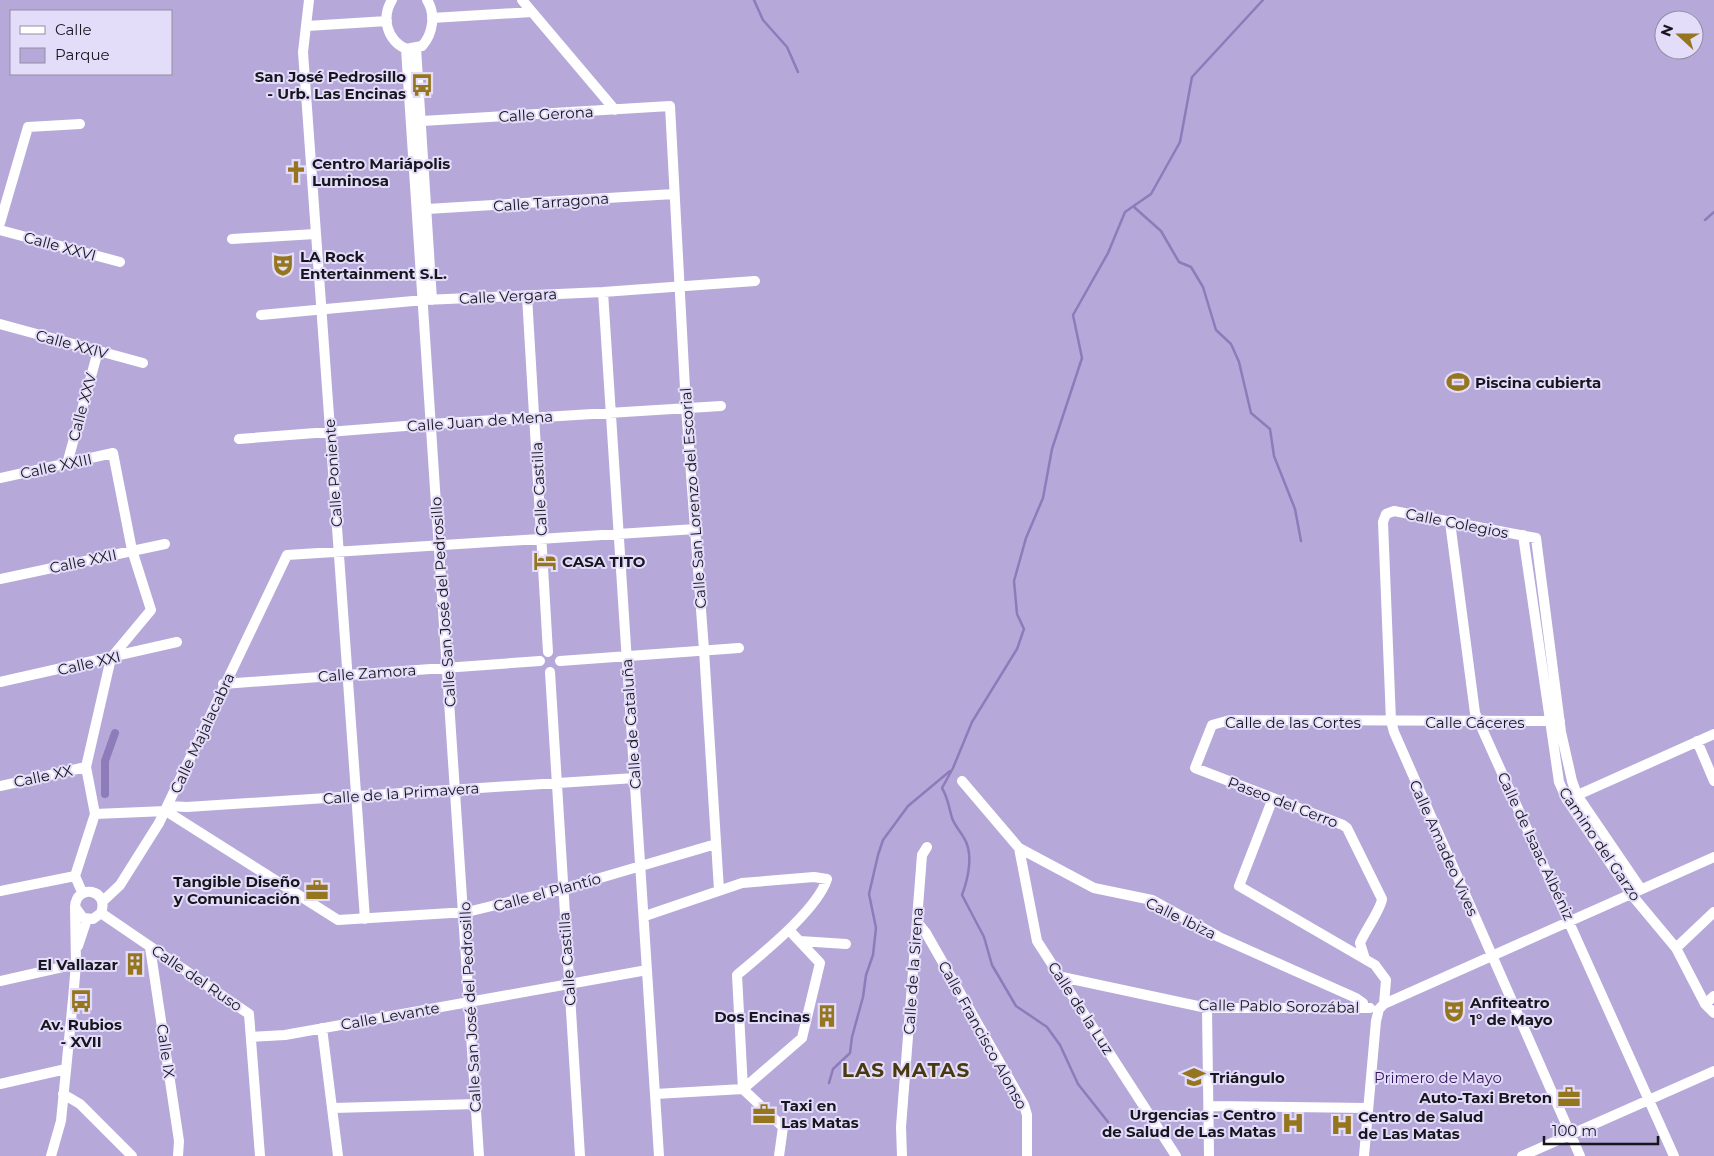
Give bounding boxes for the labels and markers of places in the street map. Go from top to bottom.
place label: San José Pedrosillo - Urb. Las Encinas [255,67,406,103]
bus stop icon: San José Pedrosillo - Urb. Las Encinas [409,72,435,98]
place label: Centro Mariápolis Luminosa [312,154,450,190]
church icon: Centro Mariápolis Luminosa [283,159,309,185]
place label: LA Rock Entertainment S.L. [300,247,447,283]
theatre icon: LA Rock Entertainment S.L. [270,252,296,278]
sports icon: Piscina cubierta [1445,369,1471,395]
place label: Piscina cubierta [1475,373,1601,392]
hotel icon: CASA TITO [532,548,558,574]
place label: CASA TITO [562,552,646,571]
place label: Tangible Diseño y Comunicación [173,872,300,908]
office icon: Tangible Diseño y Comunicación [304,877,330,903]
building icon: El Vallazar [122,951,148,977]
place label: El Vallazar [37,955,119,974]
bus stop icon: Av. Rubios - XVII [68,988,94,1014]
place label: Anfiteatro 1° de Mayo [1469,993,1553,1029]
theatre icon: Anfiteatro 1° de Mayo [1441,998,1467,1024]
building icon: Dos Encinas [814,1003,840,1029]
place label: Dos Encinas [714,1007,810,1026]
place label: Av. Rubios - XVII [39,1015,122,1051]
school or university icon: Triángulo [1181,1064,1207,1090]
place label: Triángulo [1210,1068,1285,1087]
office icon: Auto-Taxi Breton [1556,1084,1582,1110]
place label: Auto-Taxi Breton [1418,1088,1552,1107]
place label: Taxi en Las Matas [781,1096,859,1132]
office icon: Taxi en Las Matas [751,1101,777,1127]
place label: Urgencias - Centro de Salud de Las Matas [1102,1105,1276,1141]
place label: Centro de Salud de Las Matas [1358,1107,1483,1143]
hospital icon: Urgencias - Centro de Salud de Las Matas [1280,1110,1306,1136]
hospital icon: Centro de Salud de Las Matas [1329,1112,1355,1138]

